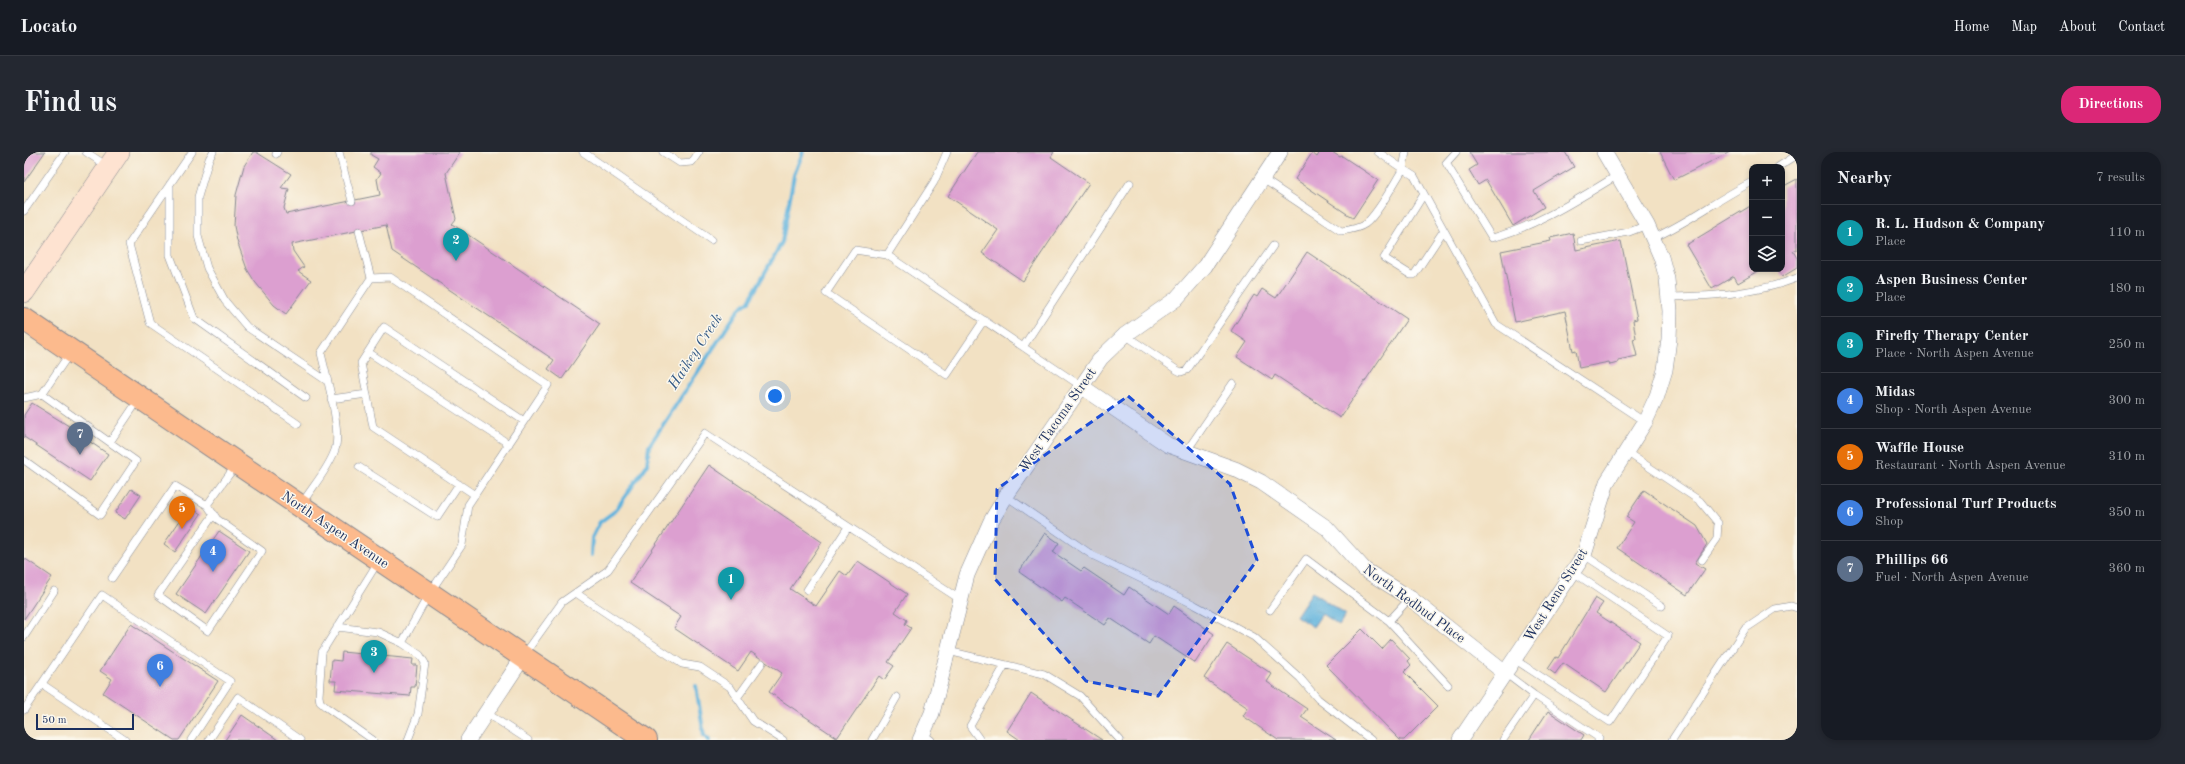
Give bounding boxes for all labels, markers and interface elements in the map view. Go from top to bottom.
text: Locato [20,18,77,37]
text: Home [1954,20,1989,34]
text: Map [2011,20,2037,34]
text: About [2059,20,2096,34]
text: Contact [2118,20,2165,34]
button: Directions [2061,86,2161,123]
text: Find us [24,90,117,118]
map controls [1749,164,1785,272]
button: + [1749,164,1785,200]
text: Nearby [1837,170,1892,187]
text: 7 results [2096,171,2145,184]
button: − [1749,200,1785,236]
text: R. L. Hudson & Company [1875,217,2045,232]
text: 1 [1846,226,1854,239]
text: 110 m [2108,226,2145,239]
pin: 2 [443,228,469,261]
text: Place [1875,235,1905,248]
button: layers [1749,236,1785,272]
text: Aspen Business Center [1875,273,2027,288]
text: 2 [1846,282,1854,295]
text: 180 m [2108,282,2145,295]
text: Place [1875,291,1905,304]
water label: Haikey Creek [666,312,726,393]
text: Firefly Therapy Center [1875,329,2029,344]
text: 3 [1846,338,1854,351]
text: 250 m [2108,338,2145,351]
text: Place · North Aspen Avenue [1875,347,2034,360]
street label: West Tacoma Street [1017,365,1099,474]
text: Midas [1875,385,1915,400]
your location [765,386,785,406]
text: 4 [1846,394,1854,407]
text: 300 m [2108,394,2145,407]
text: Shop · North Aspen Avenue [1875,403,2032,416]
pin: 7 [67,422,93,455]
text: Waffle House [1875,441,1964,456]
text: 5 [1846,450,1854,463]
text: 310 m [2108,450,2145,463]
text: Restaurant · North Aspen Avenue [1875,459,2065,472]
street label: North Aspen Avenue [279,489,391,571]
pin: 5 [169,496,195,529]
text: Professional Turf Products [1875,497,2056,512]
text: 6 [1846,506,1854,519]
text: 350 m [2108,506,2145,519]
text: Shop [1875,515,1903,528]
pin: 4 [200,539,226,572]
street label: West Reno Street [1522,546,1590,644]
text: Phillips 66 [1875,553,1948,568]
street label: North Redbud Place [1360,562,1468,646]
text: 7 [1846,562,1854,575]
text: 360 m [2108,562,2145,575]
pin: 1 [718,567,744,600]
text: Fuel · North Aspen Avenue [1875,571,2028,584]
pin: 3 [361,640,387,673]
pin: 6 [147,654,173,687]
scale bar [36,712,134,731]
text: 50 m [42,715,67,726]

